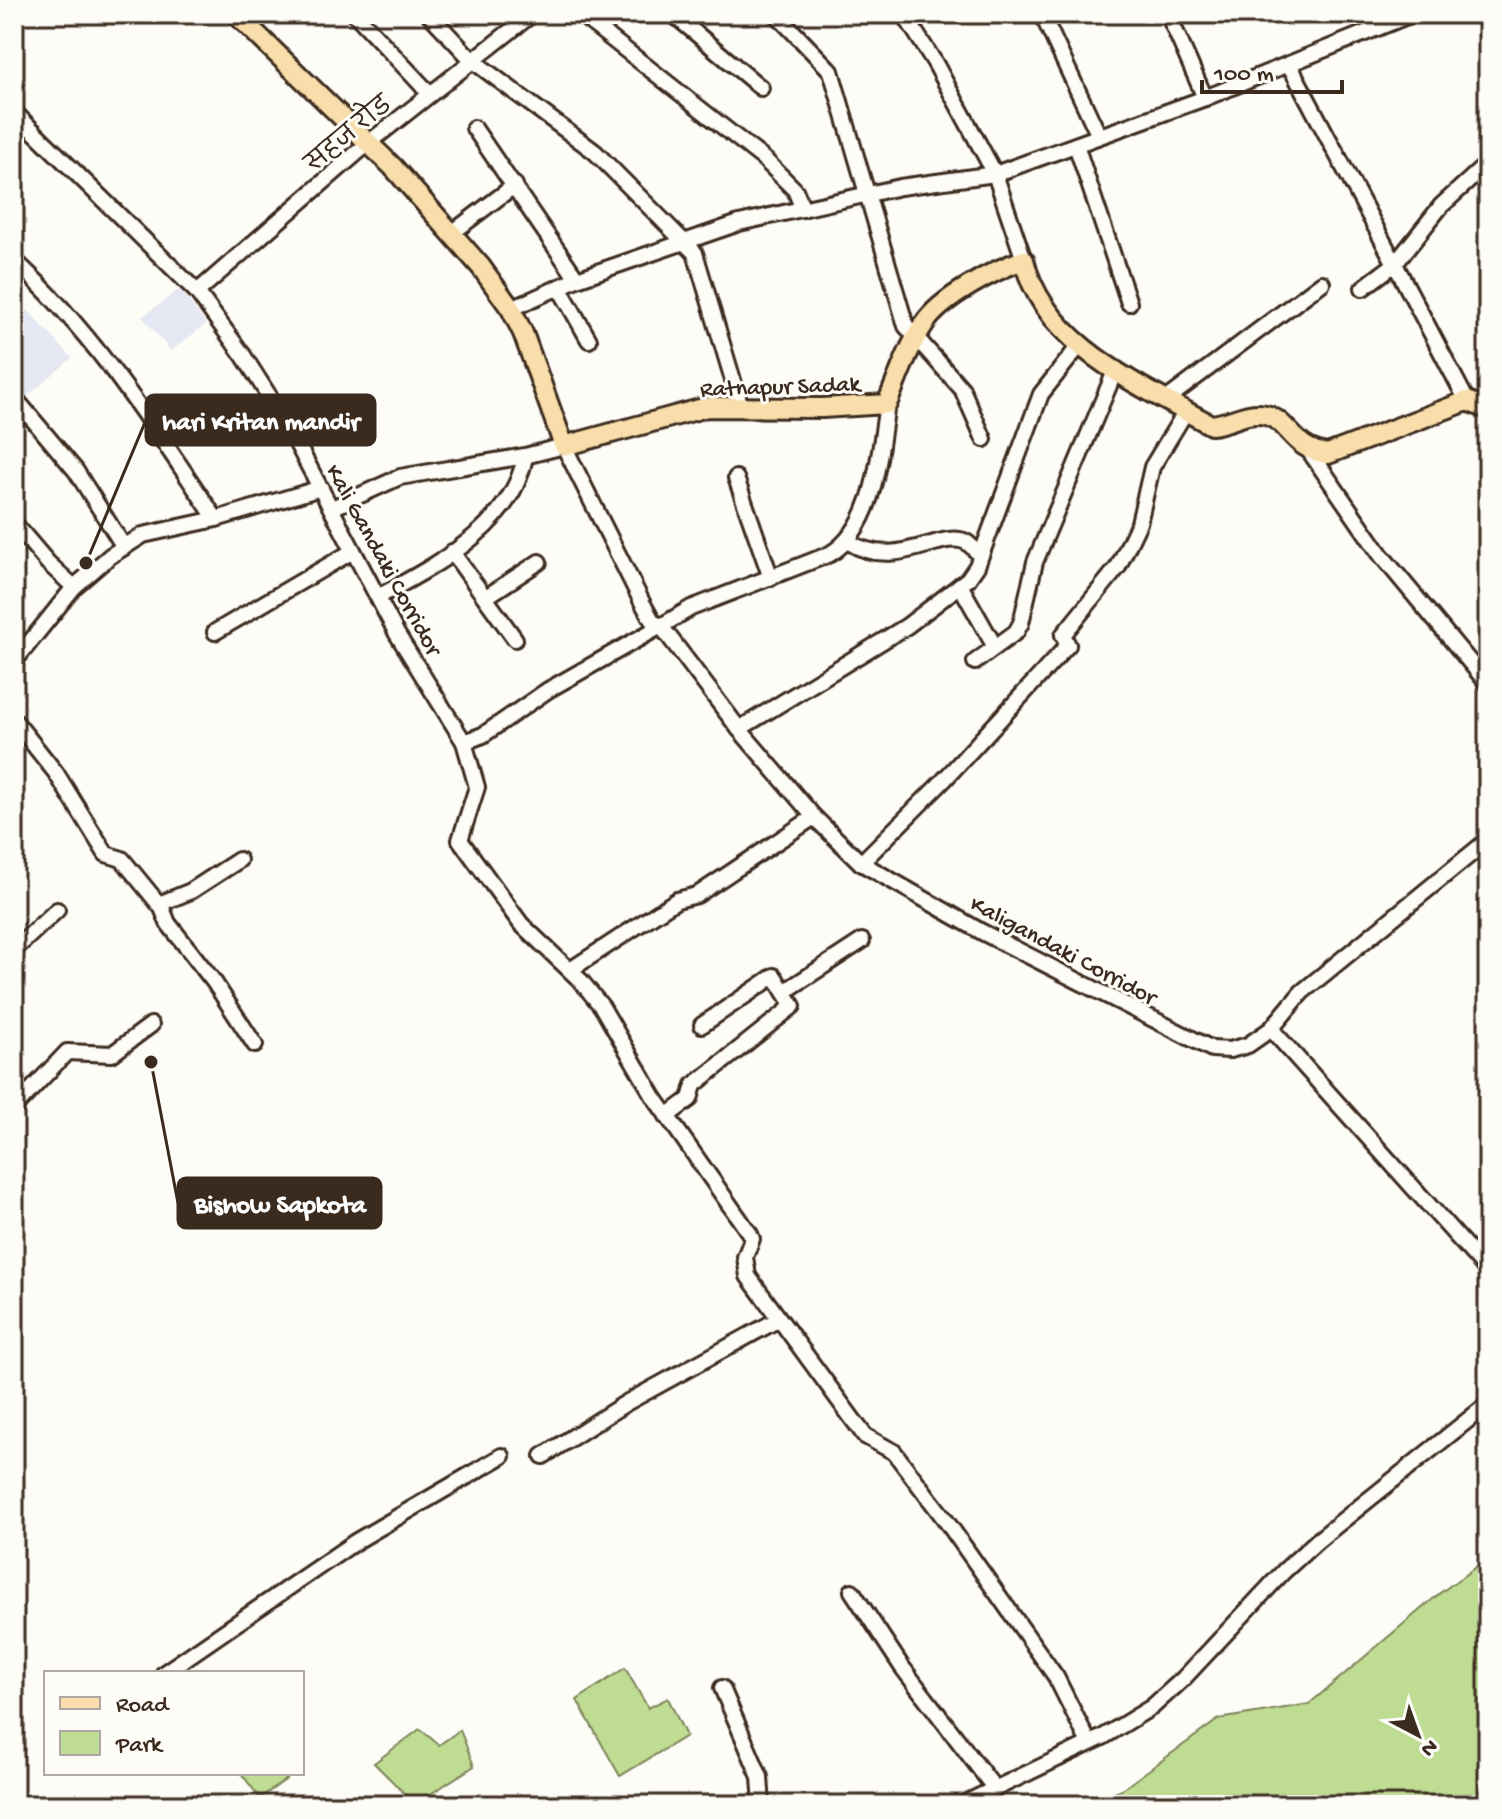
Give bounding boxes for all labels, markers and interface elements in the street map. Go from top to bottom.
scale bar [1202,44,1342,94]
text: 100 m [1213,61,1274,90]
street label: सहज रोड [296,85,400,181]
street label: Ratnapur Sadak [700,371,863,406]
callout: hari Kritan mandir [146,395,375,445]
text: hari Kritan mandir [162,409,363,440]
street label: Kali Gandaki Corridor [317,460,448,664]
street label: Kaligandaki Corridor [964,891,1163,1015]
callout: Bishow Sapkota [178,1178,381,1228]
text: Bishow Sapkota [193,1192,367,1223]
legend [44,1671,304,1775]
text: Road [116,1692,170,1721]
north arrow [1378,1695,1458,1775]
text: Park [115,1732,164,1761]
text: N [1415,1733,1442,1762]

